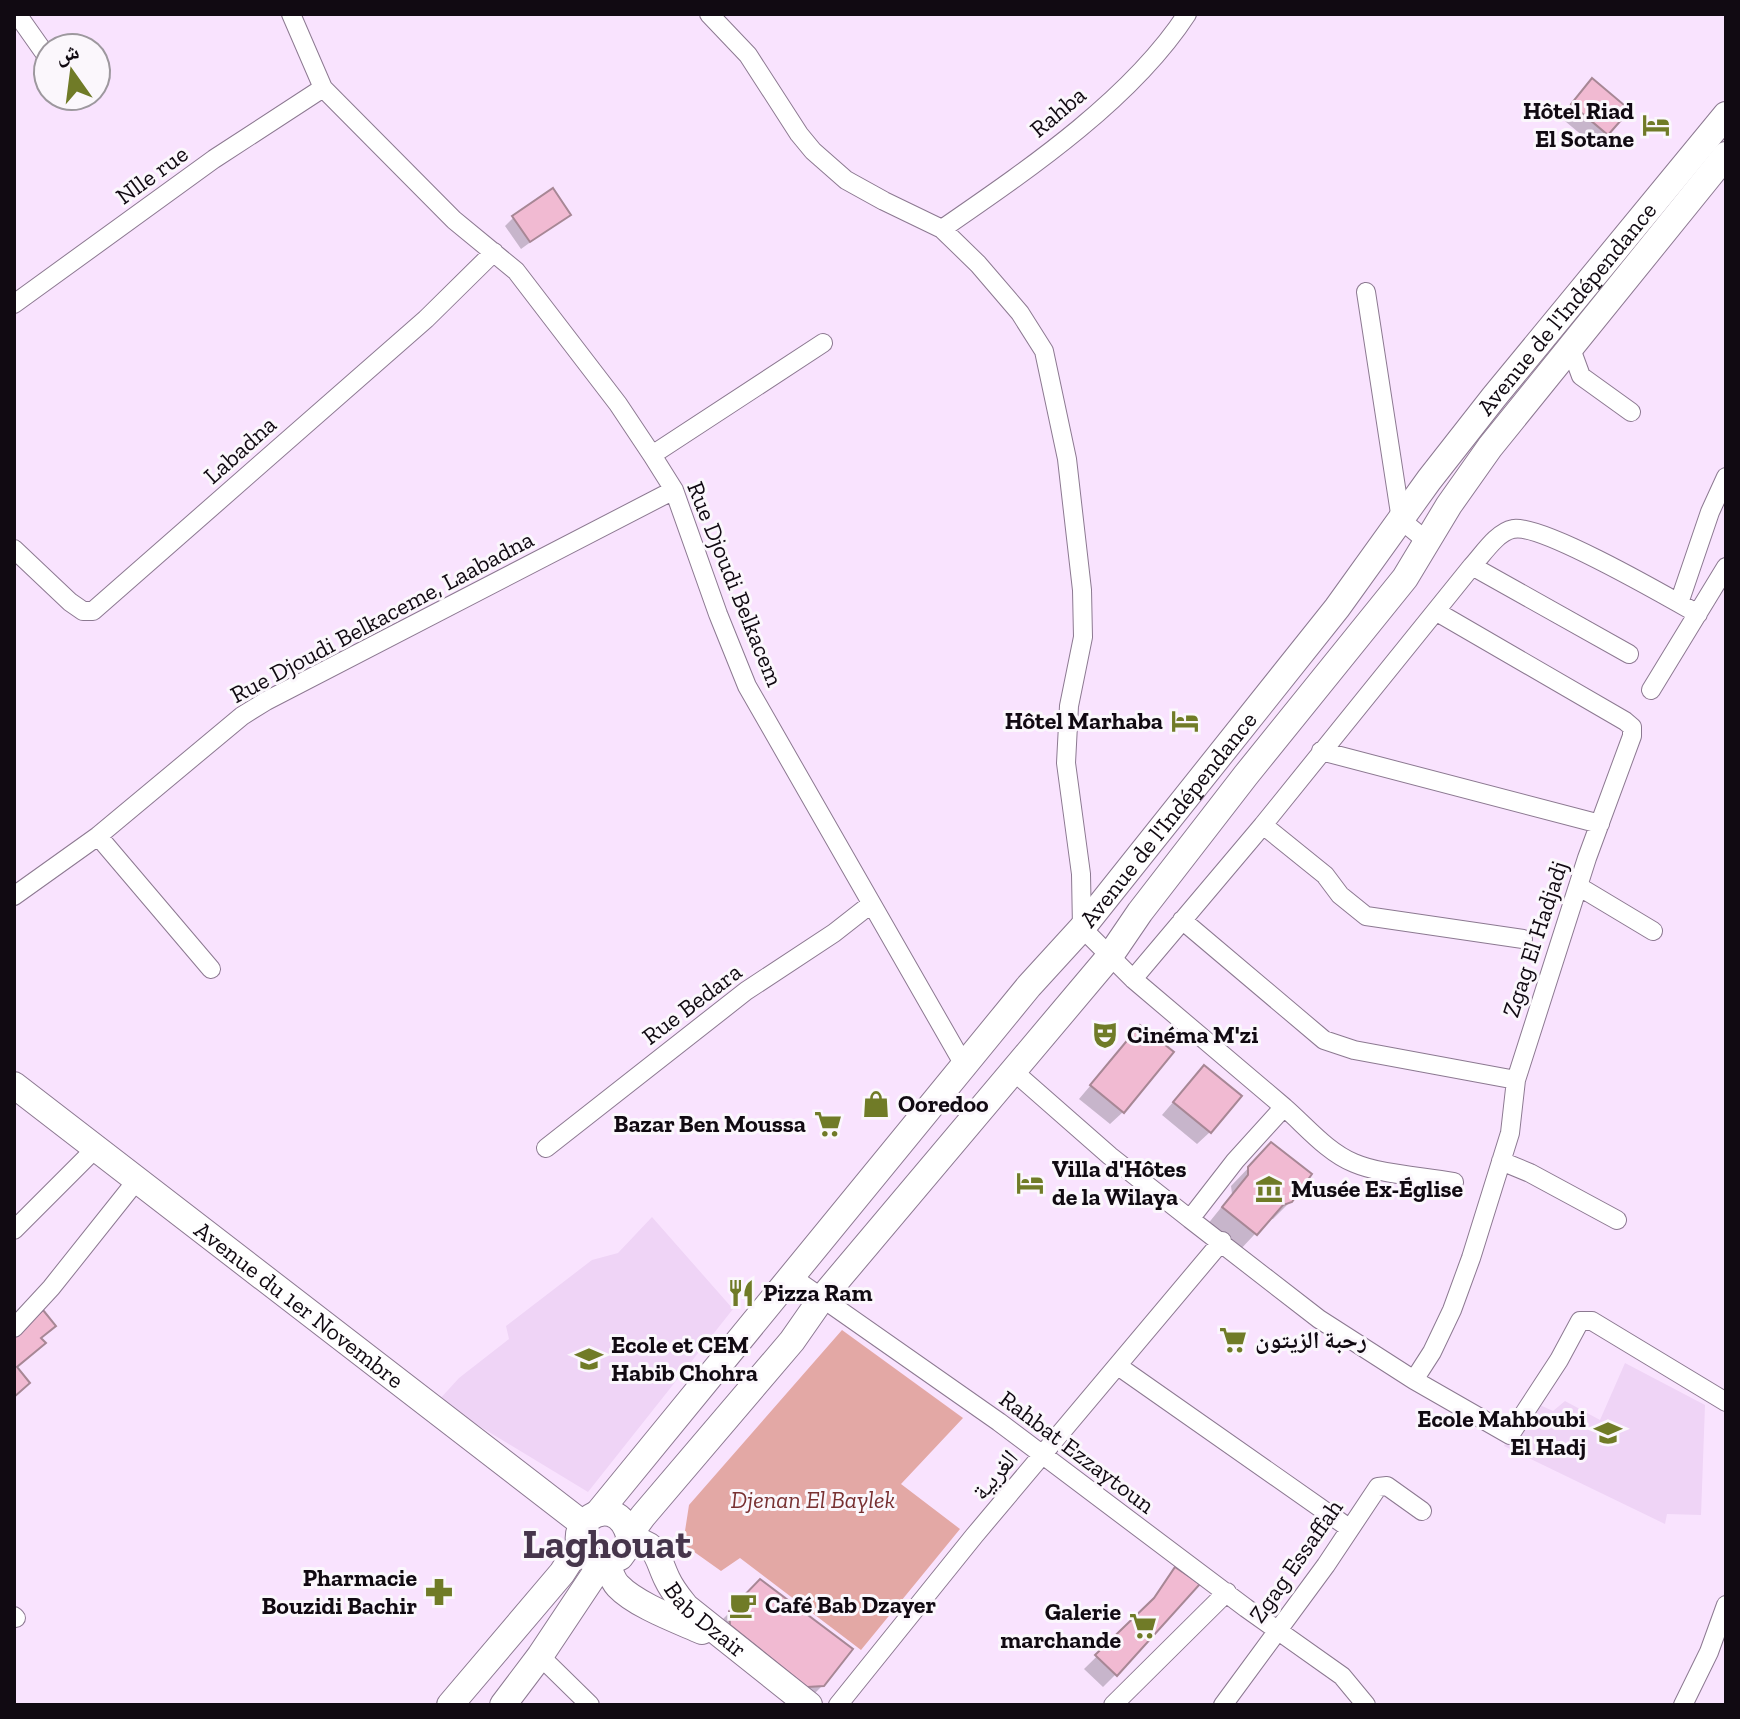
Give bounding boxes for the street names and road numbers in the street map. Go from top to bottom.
street label: Rahba [1024,80,1092,143]
street label: Nlle rue [110,139,193,210]
street label: Avenue de l'Indépendance [1470,196,1662,421]
street label: Labadna [197,409,282,490]
street label: Rue Djoudi Belkacem [681,477,790,691]
street label: Rue Djoudi Belkaceme, Laabadna [225,524,539,709]
street label: Avenue de l'Indépendance [1073,706,1263,933]
street label: Zgag El Hadjadj [1496,857,1573,1021]
street label: Rue Bedara [636,957,748,1050]
street label: Avenue du 1er Novembre [189,1215,410,1394]
street label: Rahbat Ezzaytoun [994,1384,1161,1520]
street label: الغربية [965,1444,1024,1506]
street label: Zgag Essaffah [1242,1493,1349,1628]
street label: Bab Dzair [658,1576,752,1663]

